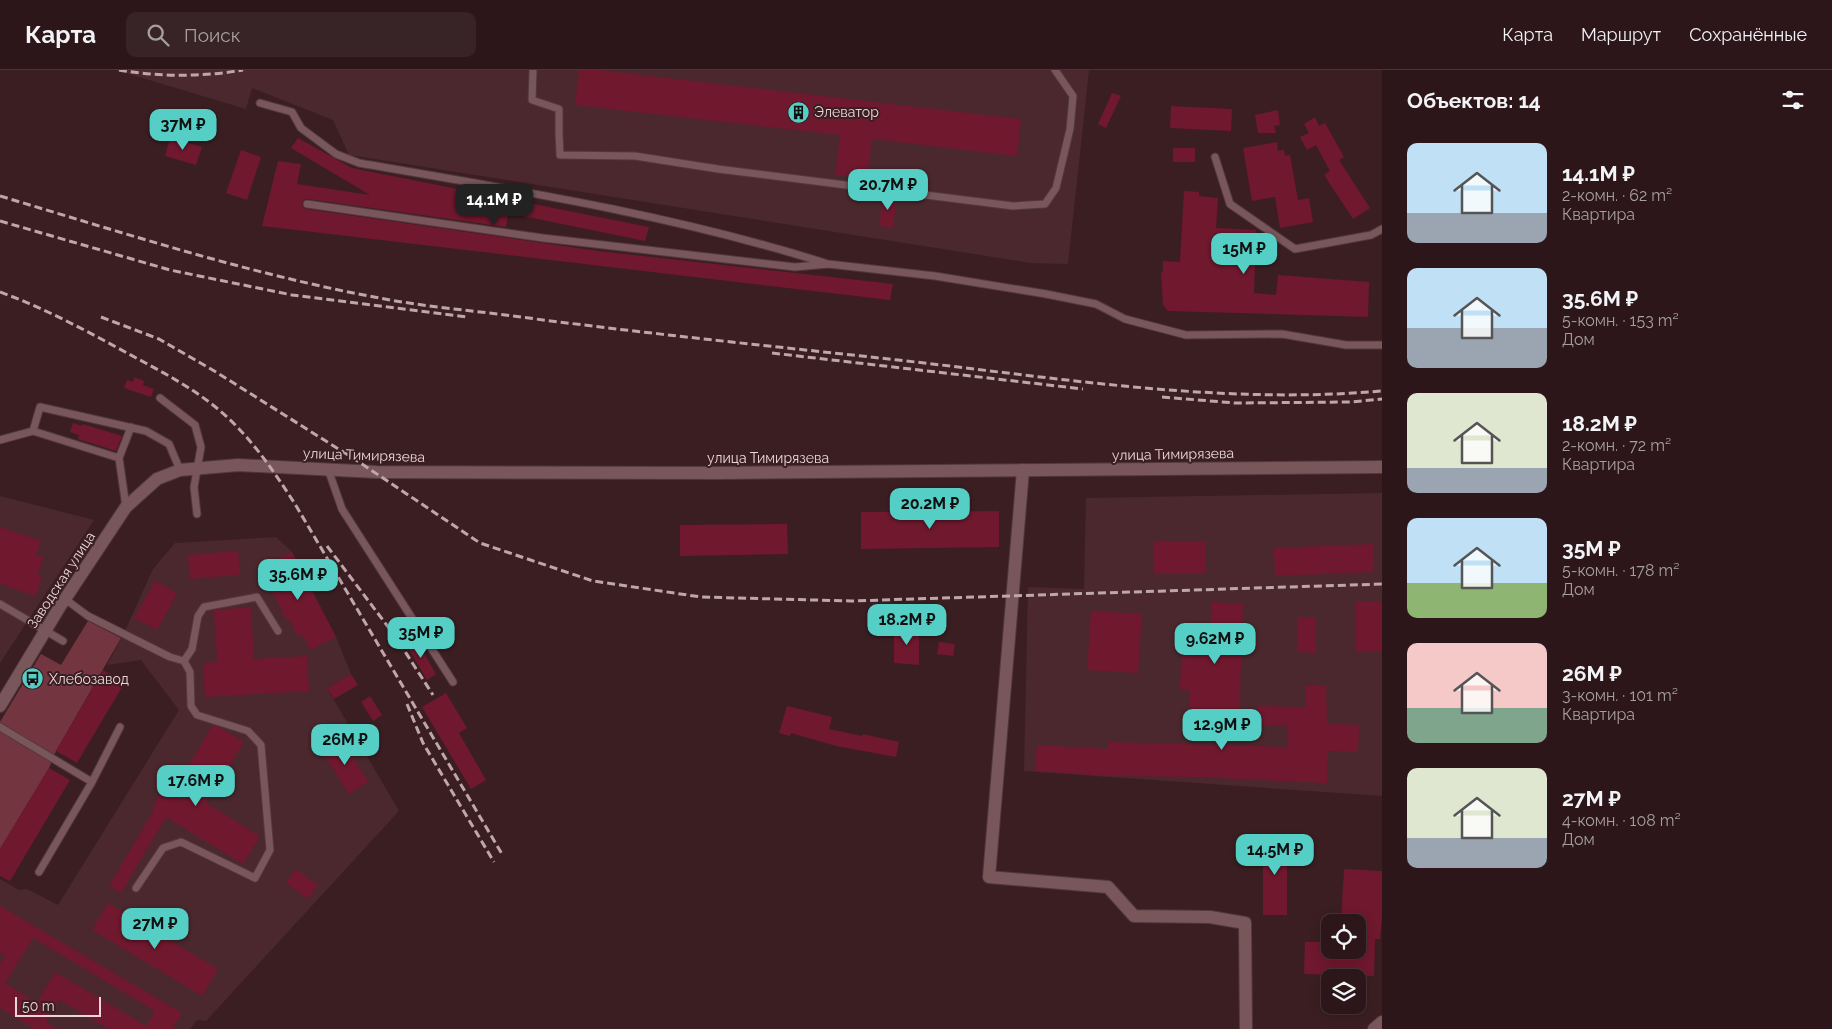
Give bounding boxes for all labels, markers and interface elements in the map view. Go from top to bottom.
search box [126,12,476,57]
text: Карта [25,20,96,49]
icon: search [144,21,172,49]
text: Поиск [184,24,241,46]
text: Карта [1502,24,1553,45]
text: Маршрут [1581,24,1661,45]
text: Сохранённые [1689,24,1807,45]
icon: filters [1779,86,1807,114]
text: Объектов: 14 [1407,88,1541,113]
building icon: Элеватор [786,100,810,124]
place label: Элеватор [814,104,879,120]
pin: 37M ₽ [148,108,218,151]
text: 37M ₽ [161,115,205,134]
text: 14.1M ₽ [1562,161,1635,186]
icon: home [1447,163,1507,223]
pin: 20.7M ₽ [842,168,934,211]
text: 20.7M ₽ [859,175,917,194]
pin: 14.1M ₽ [448,184,540,226]
text: 2-комн. · 62 m² [1562,186,1672,205]
text: 14.1M ₽ [466,190,522,209]
text: Квартира [1562,205,1635,224]
pin: 15M ₽ [1209,232,1279,275]
text: 15M ₽ [1222,239,1266,258]
text: 35.6M ₽ [1562,286,1638,311]
icon: home [1447,288,1507,348]
text: 5-комн. · 153 m² [1562,311,1679,330]
text: Дом [1562,330,1595,349]
text: 18.2M ₽ [1562,411,1637,436]
icon: home [1447,413,1507,473]
text: 2-комн. · 72 m² [1562,436,1671,455]
street label: улица Тимирязева [303,445,425,465]
street label: улица Тимирязева [1112,445,1234,463]
street label: улица Тимирязева [707,450,829,466]
text: Квартира [1562,455,1635,474]
pin: 20.2M ₽ [884,488,976,530]
text: 20.2M ₽ [901,494,959,513]
street label: Заводская улица [24,529,98,631]
text: 35M ₽ [1562,536,1621,561]
icon: home [1447,538,1507,598]
pin: 35.6M ₽ [252,558,344,601]
text: 5-комн. · 178 m² [1562,561,1679,580]
text: 35.6M ₽ [269,565,327,584]
text: Дом [1562,580,1595,599]
pin: 18.2M ₽ [861,604,953,646]
text: 18.2M ₽ [878,610,936,629]
pin: 35M ₽ [386,616,456,659]
pin: 9.62M ₽ [1169,622,1261,665]
text: 35M ₽ [399,623,443,642]
text: 9.62M ₽ [1186,629,1244,648]
text: 26M ₽ [1562,661,1622,686]
icon: home [1447,663,1507,723]
bus stop icon: Хлебозавод [21,667,45,691]
place label: Хлебозавод [49,671,129,687]
text: 3-комн. · 101 m² [1562,686,1678,705]
text: Квартира [1562,705,1635,724]
pin: 12.9M ₽ [1176,708,1268,751]
text: 12.9M ₽ [1194,715,1250,734]
pin: 26M ₽ [310,724,380,766]
text: 26M ₽ [322,730,368,749]
pin: 17.6M ₽ [150,764,242,807]
text: 17.6M ₽ [168,771,224,790]
text: 27M ₽ [1562,786,1621,811]
icon: home [1447,788,1507,848]
text: 4-комн. · 108 m² [1562,811,1681,830]
text: Дом [1562,830,1595,849]
pin: 14.5M ₽ [1229,834,1321,876]
text: 14.5M ₽ [1247,840,1303,859]
pin: 27M ₽ [120,908,190,950]
text: 27M ₽ [133,914,177,933]
map controls [1321,914,1366,1014]
button: locate [1321,914,1366,959]
button: layers [1321,969,1366,1014]
scale bar [15,994,101,1017]
text: 50 m [22,998,55,1014]

